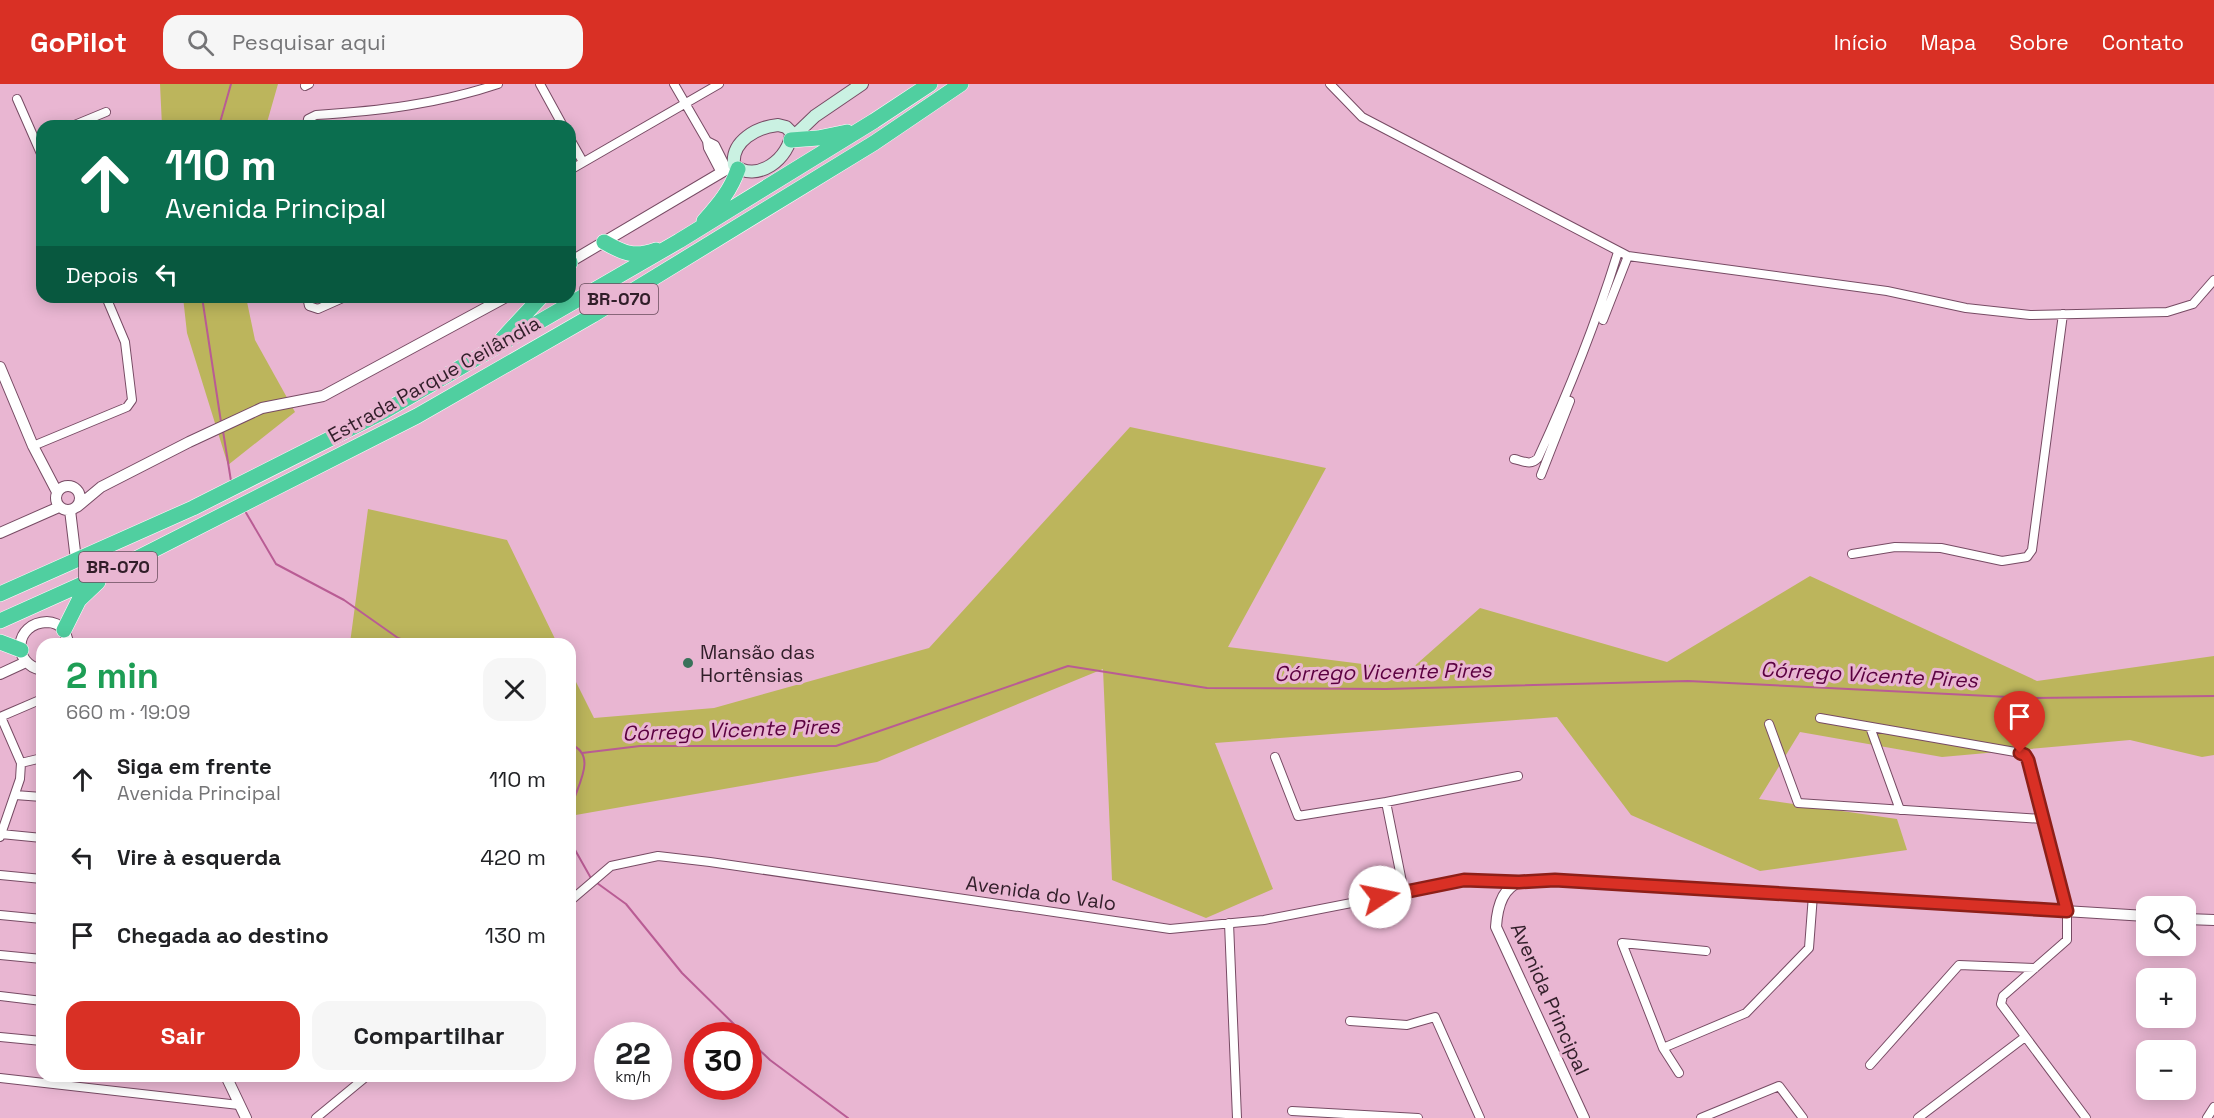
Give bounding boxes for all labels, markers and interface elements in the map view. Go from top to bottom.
search box [163,15,583,69]
text: GoPilot [30,24,127,60]
icon: search [184,26,217,59]
text: Pesquisar aqui [232,28,386,56]
text: Início [1834,29,1887,56]
text: Mapa [1920,29,1976,56]
text: Sobre [2009,29,2069,56]
text: Contato [2102,29,2184,56]
text: 110 m [165,139,277,192]
icon: ahead [66,144,144,222]
text: Avenida Principal [165,191,386,226]
icon: left [150,258,183,291]
text: Depois [66,261,138,289]
road number: BR-070 [580,284,658,314]
street label: Estrada Parque Ceilândia [323,310,545,448]
road number: BR-070 [79,552,157,582]
place label: Mansão das Hortênsias [700,639,815,688]
text: 2 min [66,653,159,699]
water label: Córrego Vicente Pires [1760,655,1979,694]
marker: Mansão das Hortênsias [681,656,695,670]
water label: Córrego Vicente Pires [1274,656,1493,687]
button: close [483,658,546,721]
pin [1994,691,2045,753]
text: 660 m · 19:09 [66,699,190,725]
icon: arrive [2003,700,2036,733]
water label: Córrego Vicente Pires [622,712,841,747]
text: Siga em frente [117,752,272,780]
icon: ahead [66,763,99,796]
text: 110 m [489,765,546,793]
text: Avenida Principal [117,780,281,806]
icon: left [66,841,99,874]
text: Vire à esquerda [117,843,281,871]
text: 420 m [480,843,546,871]
position arrow [1348,865,1412,929]
street label: Avenida do Valo [964,870,1118,916]
map controls [2136,896,2196,1100]
button: search [2136,896,2196,956]
icon: arrive [66,919,99,952]
street label: Avenida Principal [1505,919,1595,1079]
text: Chegada ao destino [117,921,329,949]
text: 130 m [485,921,546,949]
button: + [2136,968,2196,1028]
button: Sair [66,1001,300,1070]
button: Compartilhar [312,1001,546,1070]
speed limit sign: 30 [684,1022,762,1100]
text: 22 [615,1034,651,1073]
button: − [2136,1040,2196,1100]
text: km/h [615,1067,651,1086]

